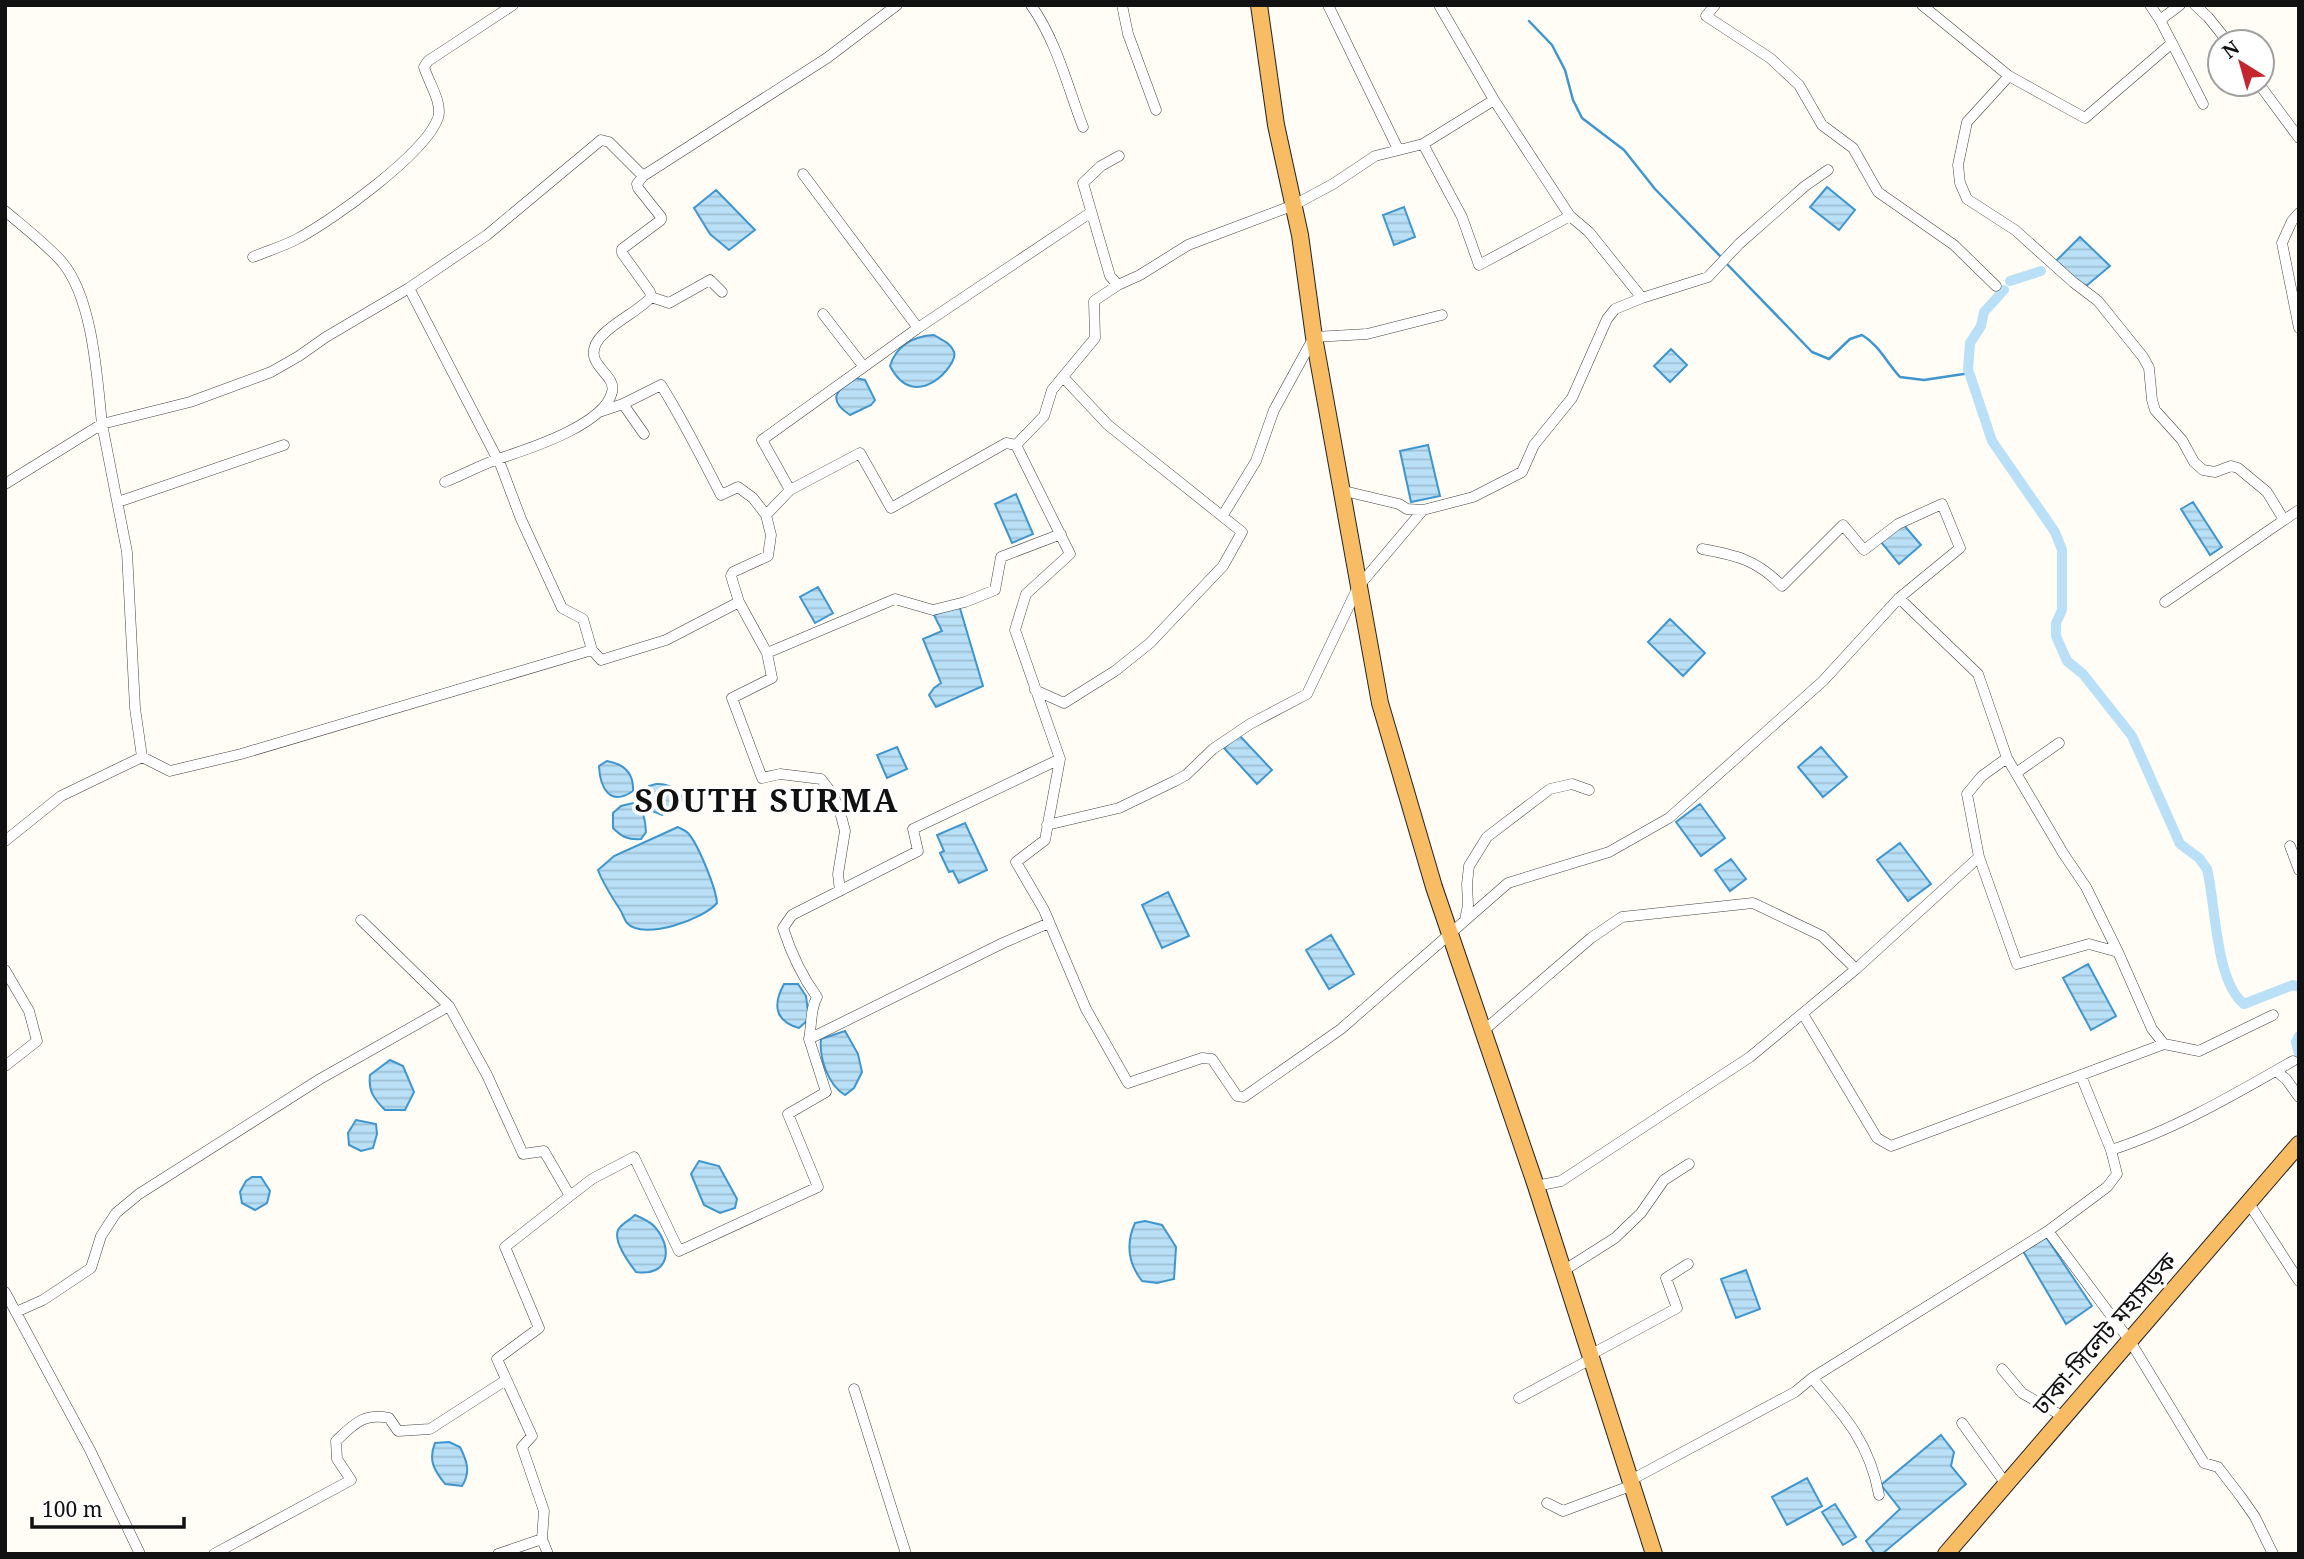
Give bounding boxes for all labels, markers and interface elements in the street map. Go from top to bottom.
north arrow [2206,28,2276,98]
text: N [2217,35,2245,64]
district label: SOUTH SURMA [635,778,899,821]
street label: ঢাকা-সিলেট মহাসড়ক [2024,1244,2184,1422]
scale bar [32,1486,184,1530]
text: 100 m [42,1495,103,1523]

